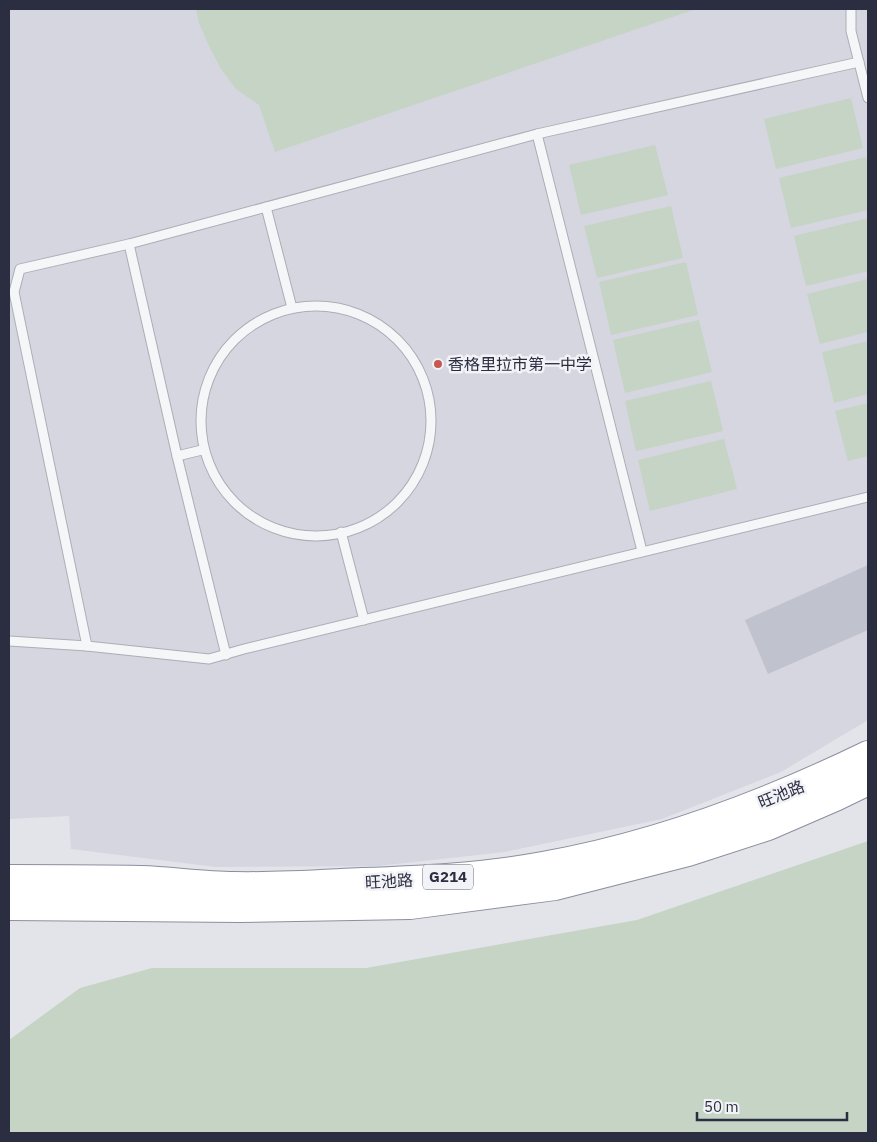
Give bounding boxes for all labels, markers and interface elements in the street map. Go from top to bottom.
place label: 香格里拉市第一中学 [448,354,592,374]
marker: 香格里拉市第一中学 [432,358,444,370]
street label: 旺池路 [755,776,807,812]
road number: G214 [423,864,473,890]
street label: 旺池路 [365,870,413,892]
scale bar [697,1090,847,1122]
text: 50 m [704,1097,739,1116]

